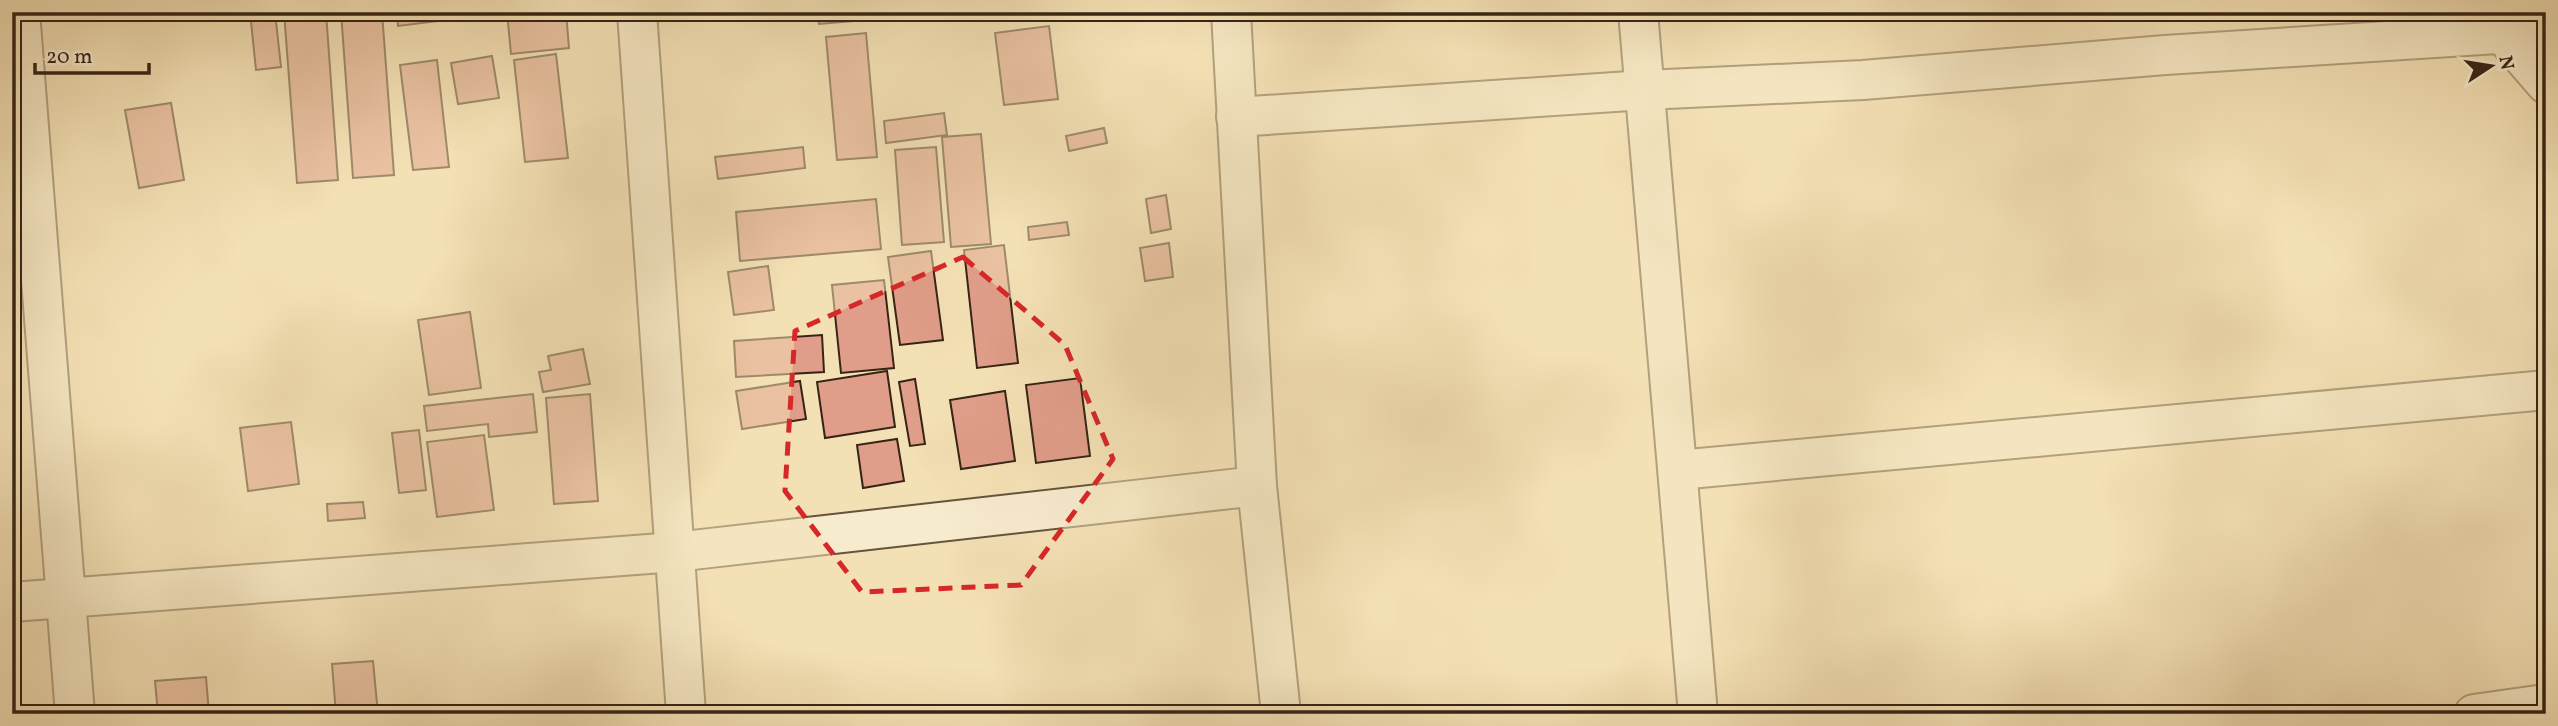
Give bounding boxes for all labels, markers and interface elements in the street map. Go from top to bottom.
scale bar [35,32,149,76]
north arrow [2456,32,2526,102]
text: 20 m [46,43,92,72]
text: N [2492,53,2520,73]

